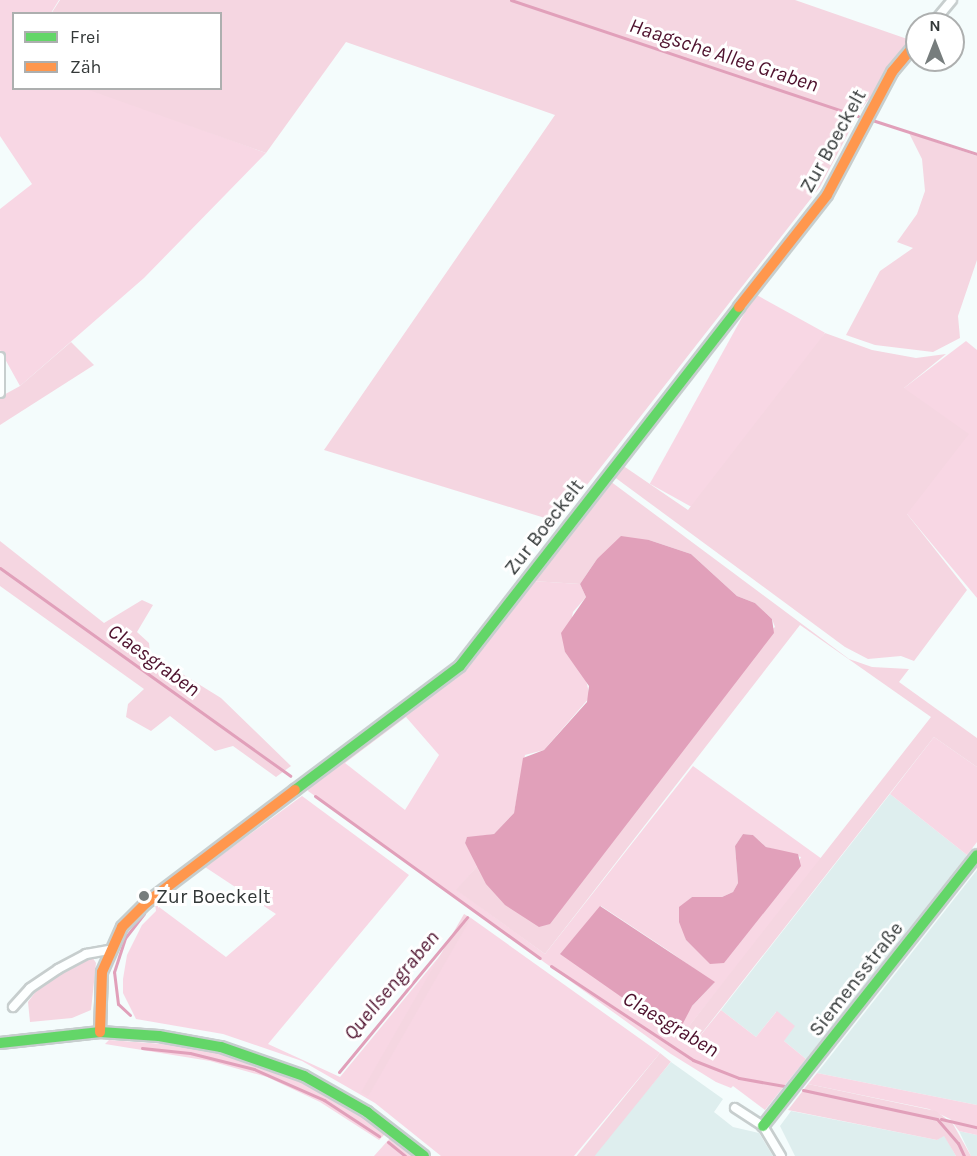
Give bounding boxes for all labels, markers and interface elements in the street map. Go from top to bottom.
legend [12,12,222,90]
north arrow [905,12,965,72]
water label: Haagsche Allee Graben [626,13,822,97]
text: N [929,16,941,35]
text: Frei [70,26,101,48]
text: Zäh [70,56,101,78]
street label: Zur Boeckelt [795,85,871,197]
street label: Zur Boeckelt [499,474,589,580]
water label: Claesgraben [103,618,205,702]
place label: Zur Boeckelt [156,884,271,908]
marker: Zur Boeckelt [137,889,151,903]
street label: Siemensstraße [804,917,908,1041]
water label: Quellsengraben [338,925,444,1045]
water label: Claesgraben [618,985,724,1063]

